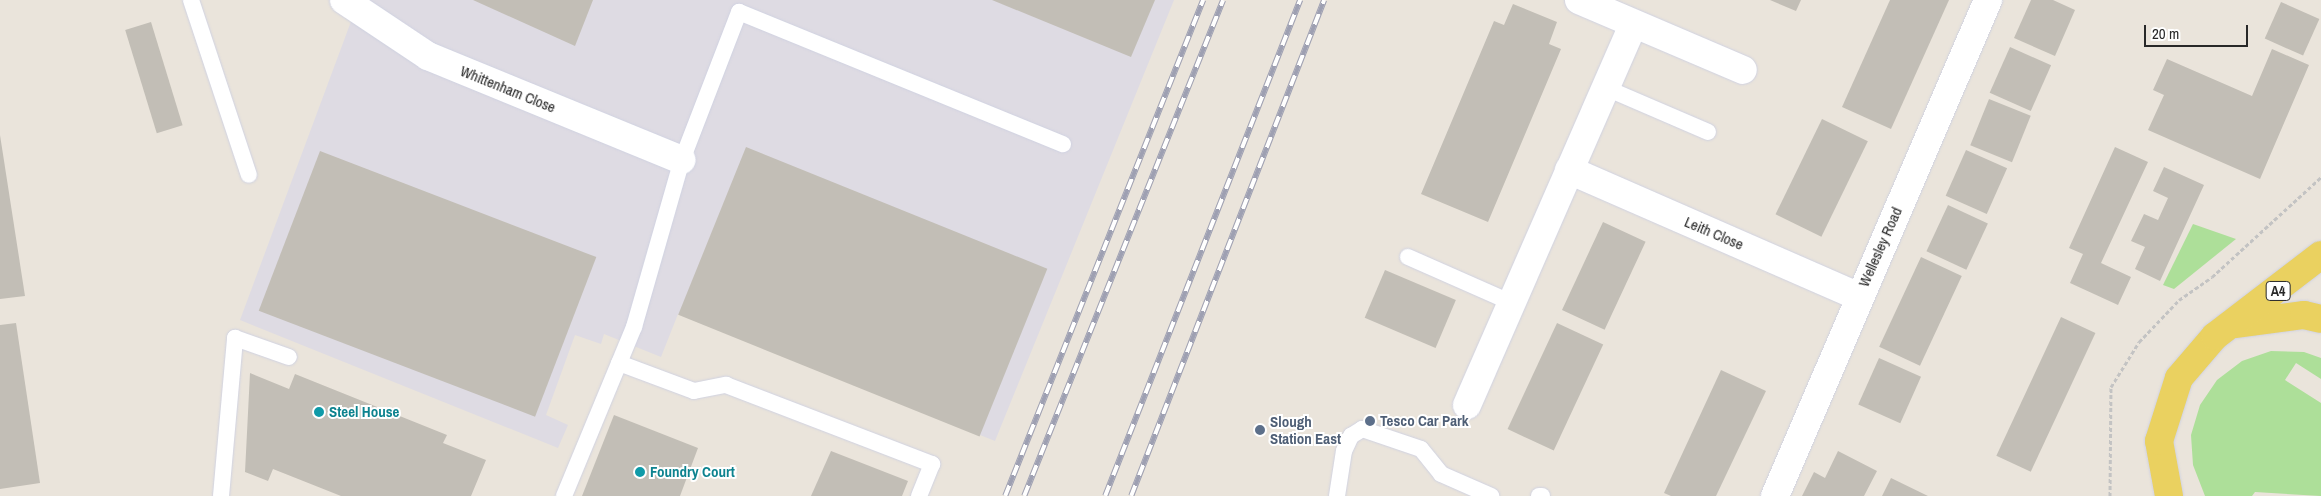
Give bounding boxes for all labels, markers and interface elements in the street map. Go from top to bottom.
scale bar [2146,15,2250,47]
text: 20 m [2152,23,2179,44]
street label: Whittenham Close [458,62,558,116]
street label: Wellesley Road [1854,204,1906,290]
street label: Leith Close [1682,213,1746,253]
road number: A4 [2266,280,2290,302]
place label: Steel House [329,403,399,421]
marker: Steel House [313,406,325,418]
place label: Slough Station East [1270,412,1341,447]
place label: Tesco Car Park [1380,412,1469,430]
marker: Tesco Car Park [1364,415,1376,427]
marker: Slough Station East [1254,424,1266,436]
place label: Foundry Court [650,463,735,481]
marker: Foundry Court [634,466,646,478]

